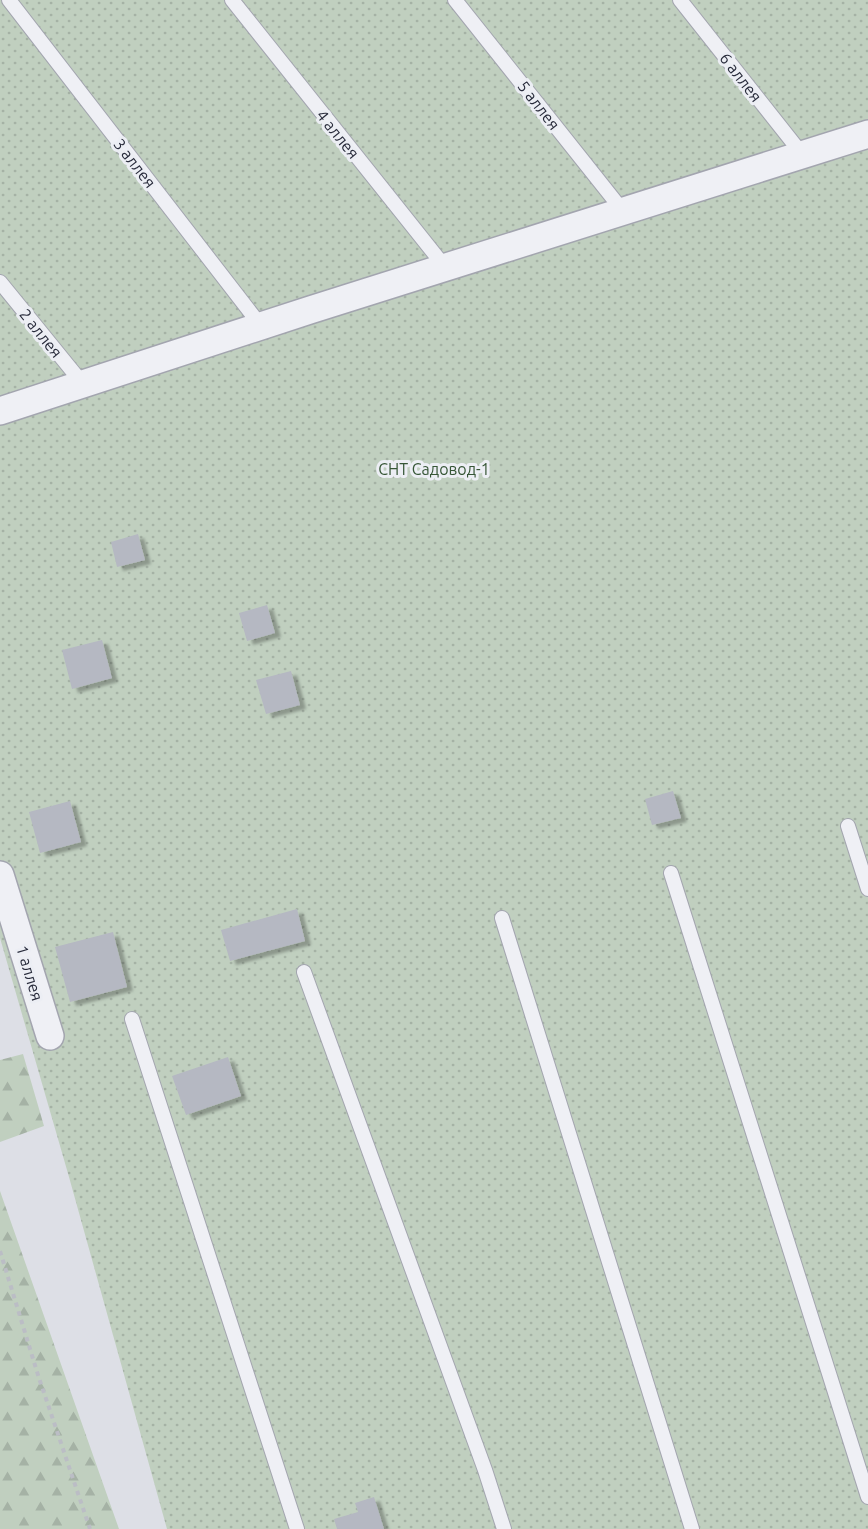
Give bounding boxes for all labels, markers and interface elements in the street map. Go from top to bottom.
street label: 6 аллея [716,49,766,105]
street label: 5 аллея [514,77,564,133]
street label: 4 аллея [313,106,363,162]
street label: 3 аллея [110,135,160,191]
street label: 2 аллея [16,305,66,361]
park label: СНТ Садовод-1 [378,460,490,478]
street label: 1 аллея [13,943,47,1003]

